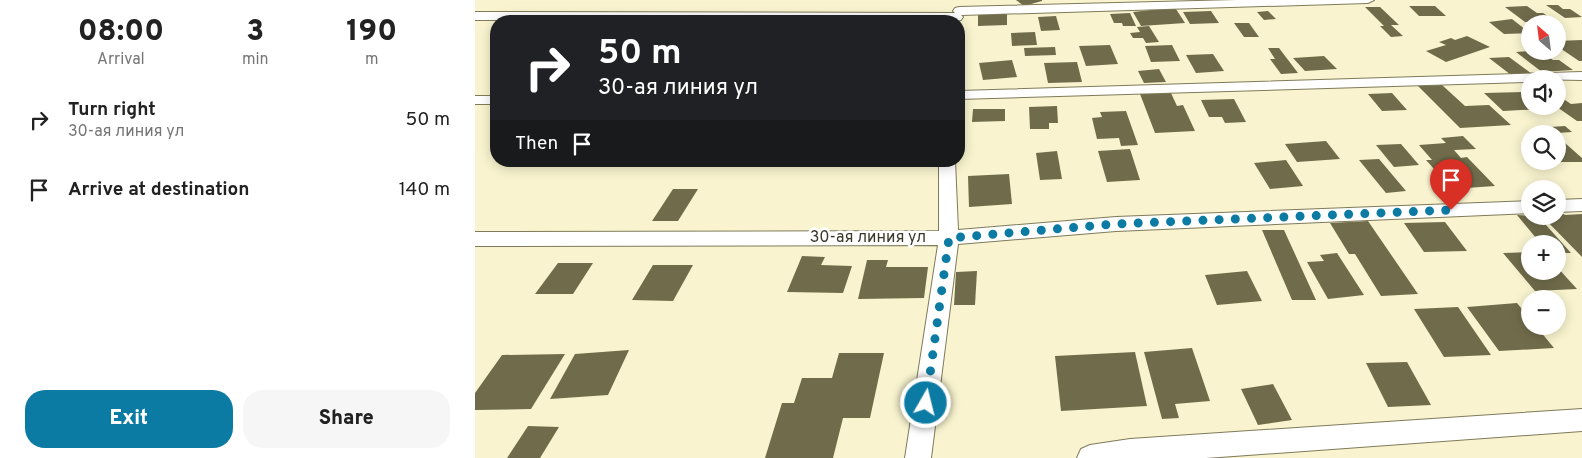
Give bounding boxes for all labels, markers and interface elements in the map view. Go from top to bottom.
text: 08:00 [78,14,164,51]
text: 3 [246,14,264,51]
text: 190 [346,14,397,51]
north arrow [1521,15,1566,60]
map controls [1521,15,1566,335]
text: 50 m [598,32,682,76]
icon: right [515,35,580,100]
text: Arrival [97,50,145,70]
text: min [242,50,269,70]
text: m [365,50,379,70]
button: sound [1521,70,1566,115]
text: 30-ая линия ул [598,75,758,102]
text: Turn right [68,98,156,122]
icon: right [25,106,53,134]
text: 50 m [405,108,450,132]
text: 30-ая линия ул [68,122,184,142]
button: search [1521,125,1566,170]
icon: arrive [568,130,596,158]
text: Then [515,132,558,156]
pin [1430,159,1472,210]
icon: arrive [1437,166,1465,194]
icon: arrive [25,176,53,204]
text: Arrive at destination [68,178,249,202]
text: 140 m [399,178,450,202]
button: layers [1521,180,1566,225]
street label: 30-ая линия ул [810,228,926,248]
button: + [1521,235,1566,280]
button: − [1521,290,1566,335]
position arrow [899,376,951,428]
button: Exit [25,390,233,448]
button: Share [243,390,450,448]

